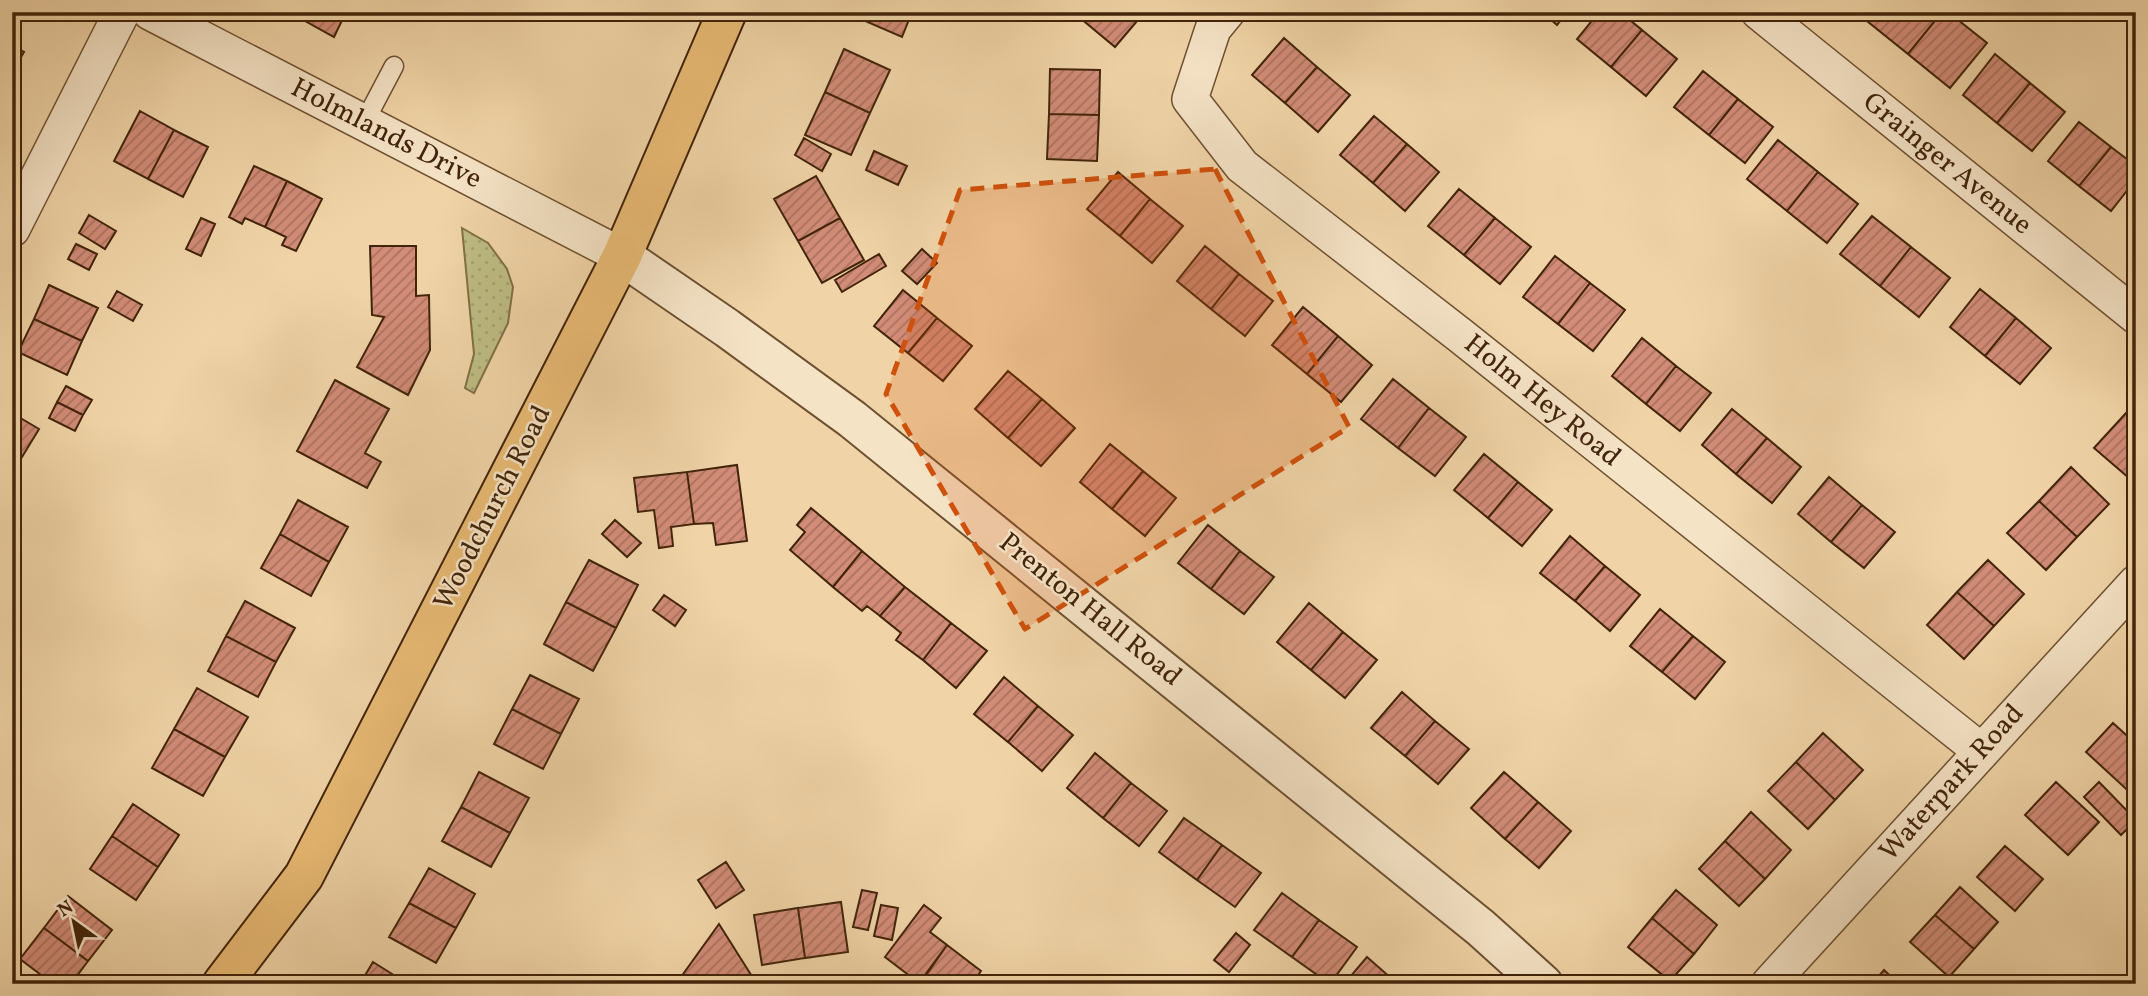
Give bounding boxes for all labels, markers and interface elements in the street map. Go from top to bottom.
street label: Holmlands Drive [284,69,488,199]
street label: Grainger Avenue [1854,83,2040,245]
street label: Holm Hey Road [1455,326,1629,476]
street label: Woodchurch Road [425,399,561,617]
street label: Prenton Hall Road [990,524,1190,696]
street label: Waterpark Road [1871,696,2033,870]
north arrow [38,888,108,958]
text: N [53,895,79,924]

